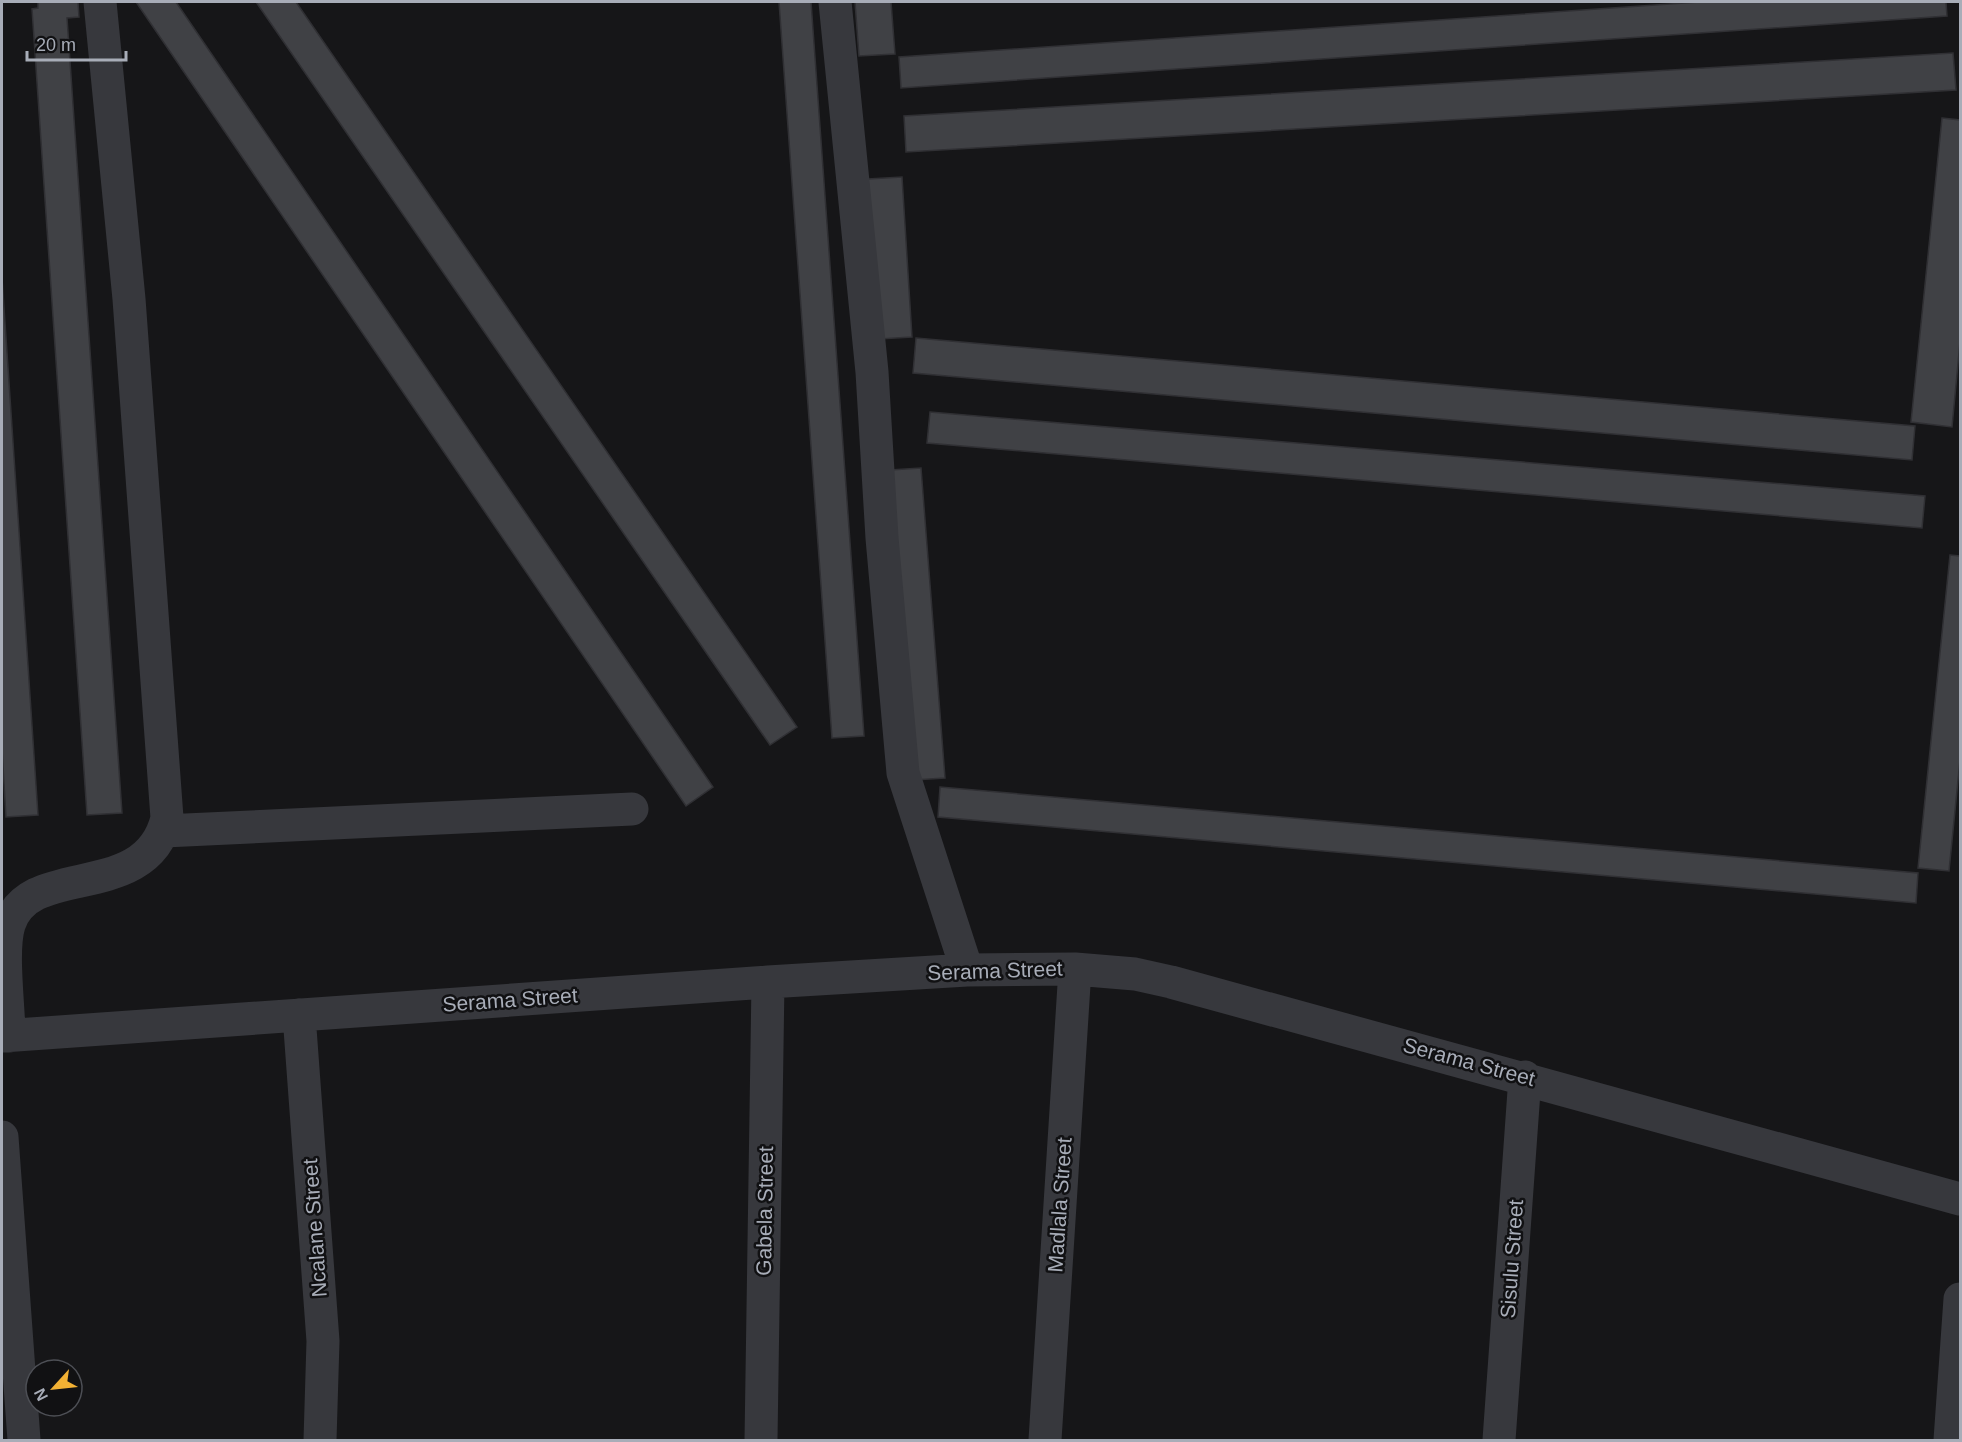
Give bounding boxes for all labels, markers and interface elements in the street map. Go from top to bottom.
scale bar [27,24,126,62]
text: 20 m [36,35,76,55]
street label: Serama Street [927,957,1063,984]
street label: Serama Street [442,983,578,1016]
street label: Serama Street [1401,1033,1538,1090]
street label: Madlala Street [1043,1136,1076,1273]
street label: Gabela Street [752,1146,777,1276]
street label: Ncalane Street [298,1158,331,1298]
street label: Sisulu Street [1496,1199,1527,1319]
north arrow [24,1358,84,1418]
text: N [31,1386,51,1404]

